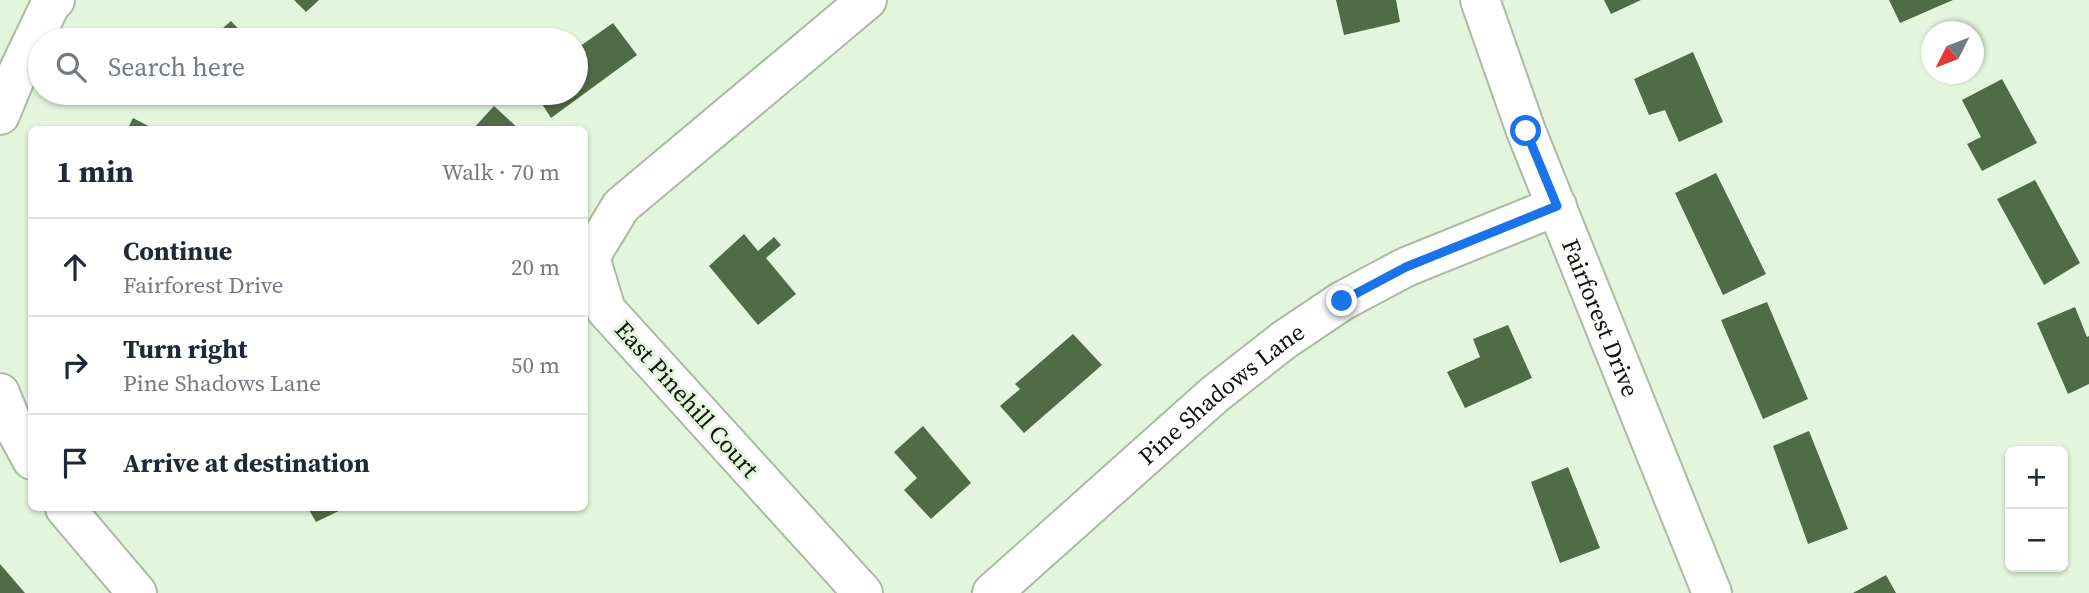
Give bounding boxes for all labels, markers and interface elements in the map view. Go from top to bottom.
north arrow [1921,21,1984,84]
search box [28,28,588,105]
icon: search [52,48,90,86]
text: Search here [108,49,245,85]
route start [1510,115,1541,146]
text: 1 min [56,151,134,192]
text: Walk · 70 m [442,156,560,188]
text: Continue [123,233,232,269]
street label: Fairforest Drive [1555,234,1648,402]
icon: ahead [56,248,94,286]
text: 20 m [511,251,560,283]
text: Fairforest Drive [123,269,284,301]
route end [1326,285,1357,316]
street label: East Pinehill Court [608,313,766,485]
street label: Pine Shadows Lane [1131,315,1311,472]
text: Turn right [123,331,247,367]
icon: right [56,346,94,384]
text: 50 m [511,349,560,381]
text: Pine Shadows Lane [123,367,321,399]
icon: arrive [56,444,94,482]
text: Arrive at destination [123,445,370,481]
map controls [2005,446,2068,572]
button: + [2005,446,2068,509]
button: − [2005,509,2068,572]

